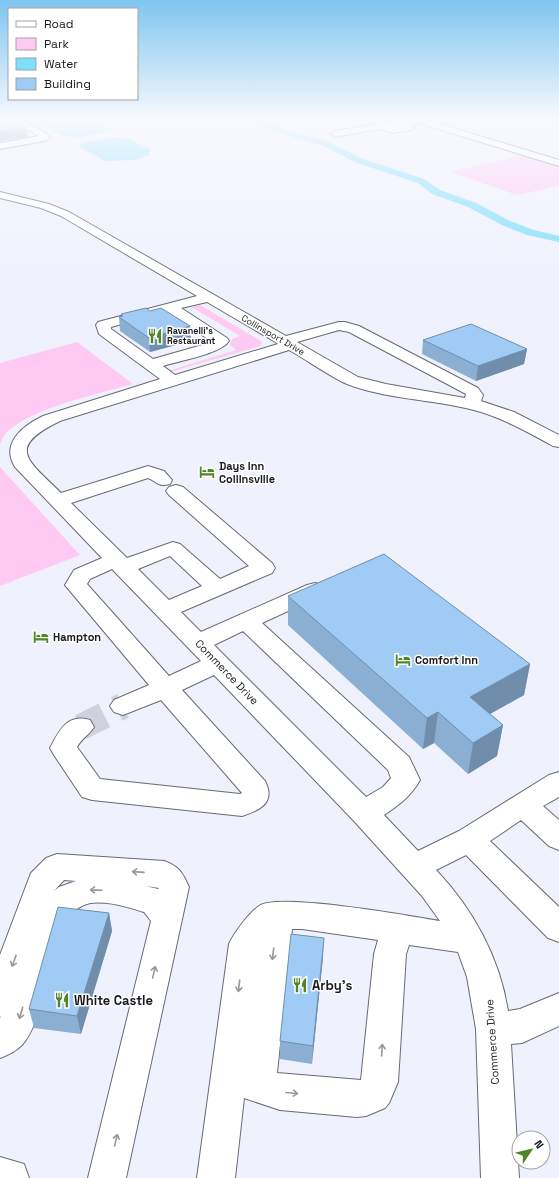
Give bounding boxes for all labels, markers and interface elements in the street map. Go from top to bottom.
legend [8,8,138,100]
text: Road [44,16,73,32]
text: Park [44,36,69,52]
text: Water [44,56,78,72]
text: Building [44,76,91,92]
street label: Collinsport Drive [239,312,307,358]
place label: Ravanelli's Restaurant [167,325,215,347]
restaurant icon: Ravanelli's Restaurant [146,327,164,345]
place label: Days Inn Collinsville [219,459,275,486]
hotel icon: Days Inn Collinsville [198,463,216,481]
hotel icon: Hampton [32,628,50,646]
place label: Hampton [53,630,101,644]
street label: Commerce Drive [192,636,262,708]
hotel icon: Comfort Inn [394,651,412,669]
place label: Comfort Inn [415,653,478,667]
one-way arrow [132,869,145,876]
one-way arrow [90,886,103,894]
one-way arrow [270,947,277,960]
one-way arrow [10,954,18,966]
one-way arrow [151,966,159,979]
restaurant icon: Arby's [291,976,309,994]
place label: Arby's [312,977,352,994]
one-way arrow [236,979,243,992]
restaurant icon: White Castle [53,991,71,1009]
place label: White Castle [74,992,153,1009]
street label: Commerce Drive [482,999,502,1085]
one-way arrow [17,1007,24,1020]
one-way arrow [378,1044,385,1057]
one-way arrow [285,1090,298,1097]
north arrow [511,1130,551,1170]
one-way arrow [112,1134,120,1147]
text: N [531,1137,547,1151]

